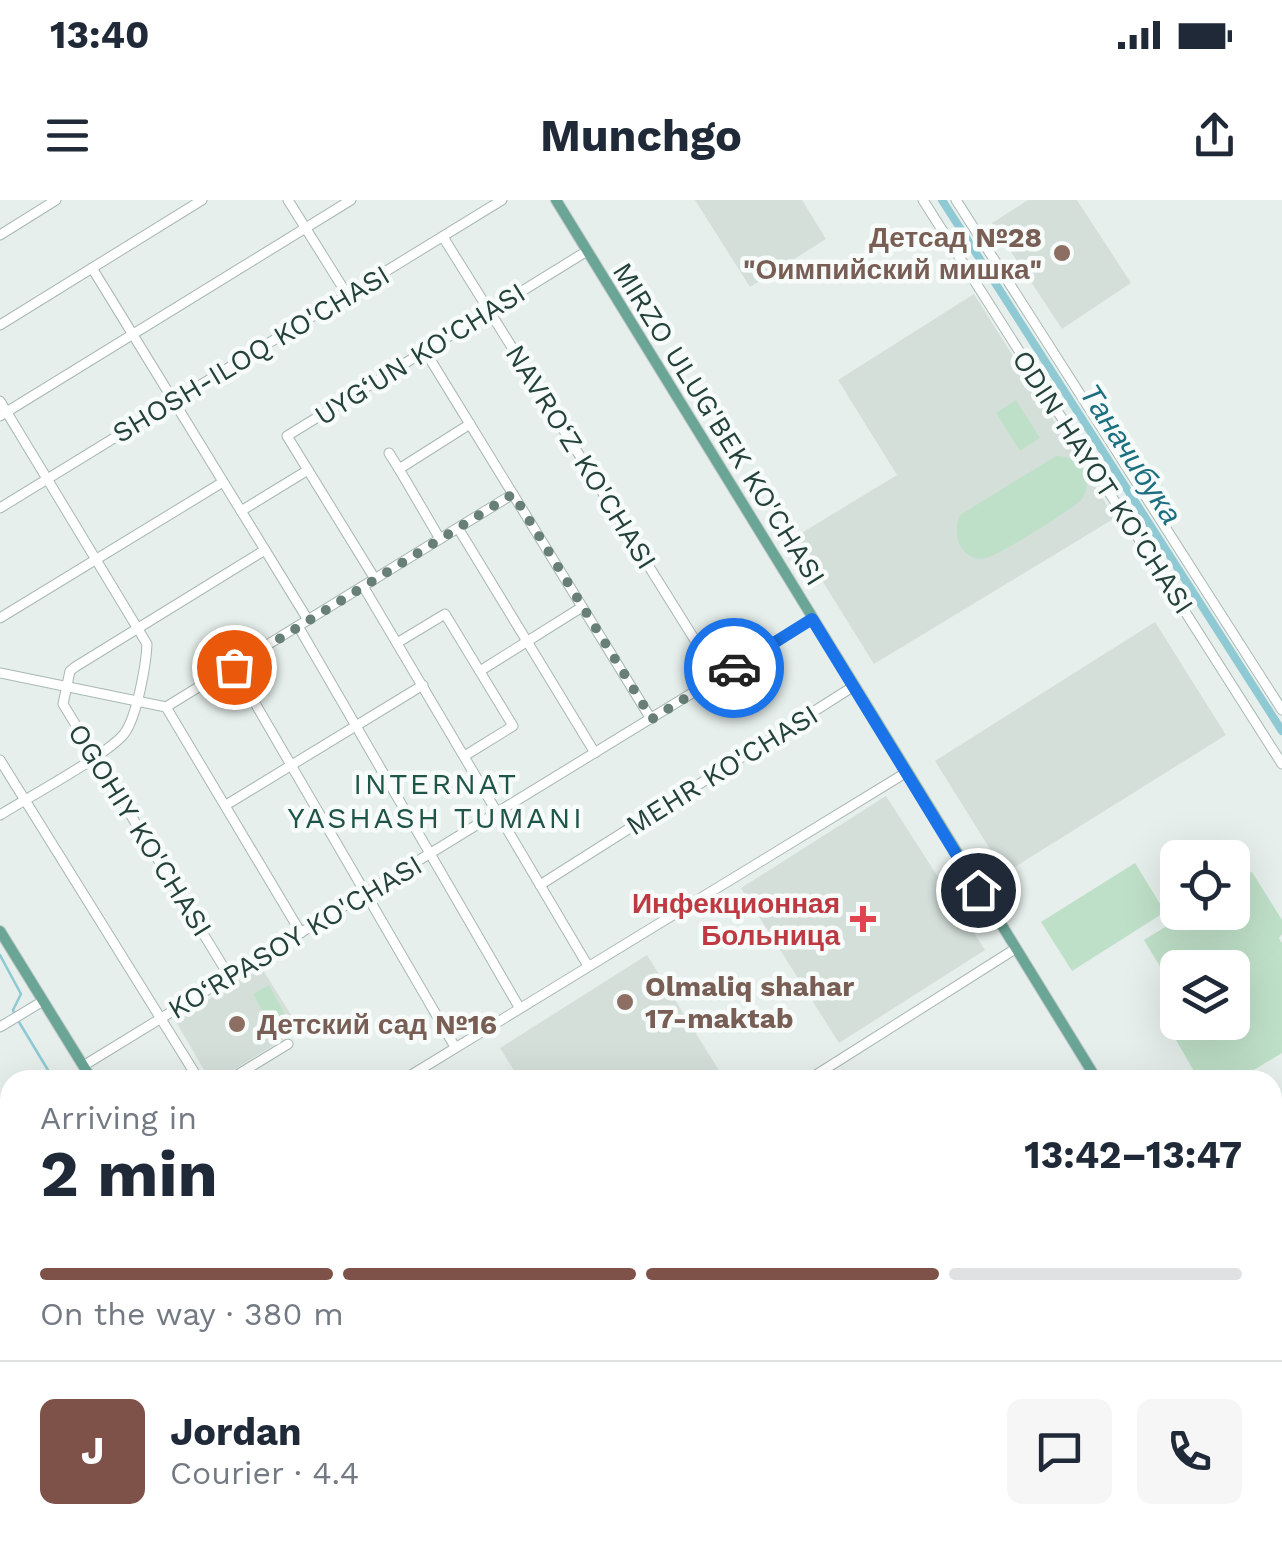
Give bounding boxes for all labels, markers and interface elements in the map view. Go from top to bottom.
text: 13:40 [50,13,149,57]
icon: menu [40,108,95,163]
icon: share [1187,108,1242,163]
text: Munchgo [540,109,742,162]
place label: Детсад №28 "Оимпийский мишка" [743,221,1042,286]
marker: Детсад №28 "Оимпийский мишка" [1051,242,1073,264]
street label: MIRZO ULUG'BEK KO'CHASI [606,257,832,591]
street label: SHOSH-ILOQ KO'CHASI [107,258,395,450]
street label: UYG‘UN KO'CHASI [309,276,531,432]
street label: NAVRO‘Z KO'CHASI [499,339,663,575]
street label: ODIN HAYOT KO'CHASI [1005,344,1201,620]
water label: Таначибука [1073,377,1189,531]
courier [684,618,784,718]
pin [192,625,277,710]
icon: bag [207,640,262,695]
icon: car [707,641,762,696]
street label: MEHR KO'CHASI [620,698,824,842]
street label: OGOHIY KO'CHASI [61,718,219,942]
district label: INTERNAT YASHASH TUMANI [288,766,584,835]
map controls [1160,840,1250,1040]
button: locate [1160,840,1250,930]
street label: KO‘RPASOY KO'CHASI [162,848,428,1026]
pin [936,848,1021,933]
icon: home [951,863,1006,918]
place label: Инфекционная Больница [632,887,840,952]
marker: Инфекционная Больница [850,906,876,932]
button: layers [1160,950,1250,1040]
place label: Olmaliq shahar 17-maktab [645,970,854,1035]
marker: Olmaliq shahar 17-maktab [614,991,636,1013]
place label: Детский сад №16 [257,1008,497,1041]
marker: Детский сад №16 [226,1013,248,1035]
text: Arriving in [40,1099,197,1137]
text: 13:42–13:47 [1024,1133,1242,1177]
text: 2 min [40,1136,218,1212]
text: On the way · 380 m [40,1295,344,1333]
button: chat [1007,1399,1112,1504]
button: phone [1137,1399,1242,1504]
text: Jordan [170,1410,302,1454]
text: J [81,1429,104,1473]
text: Courier · 4.4 [170,1454,359,1492]

